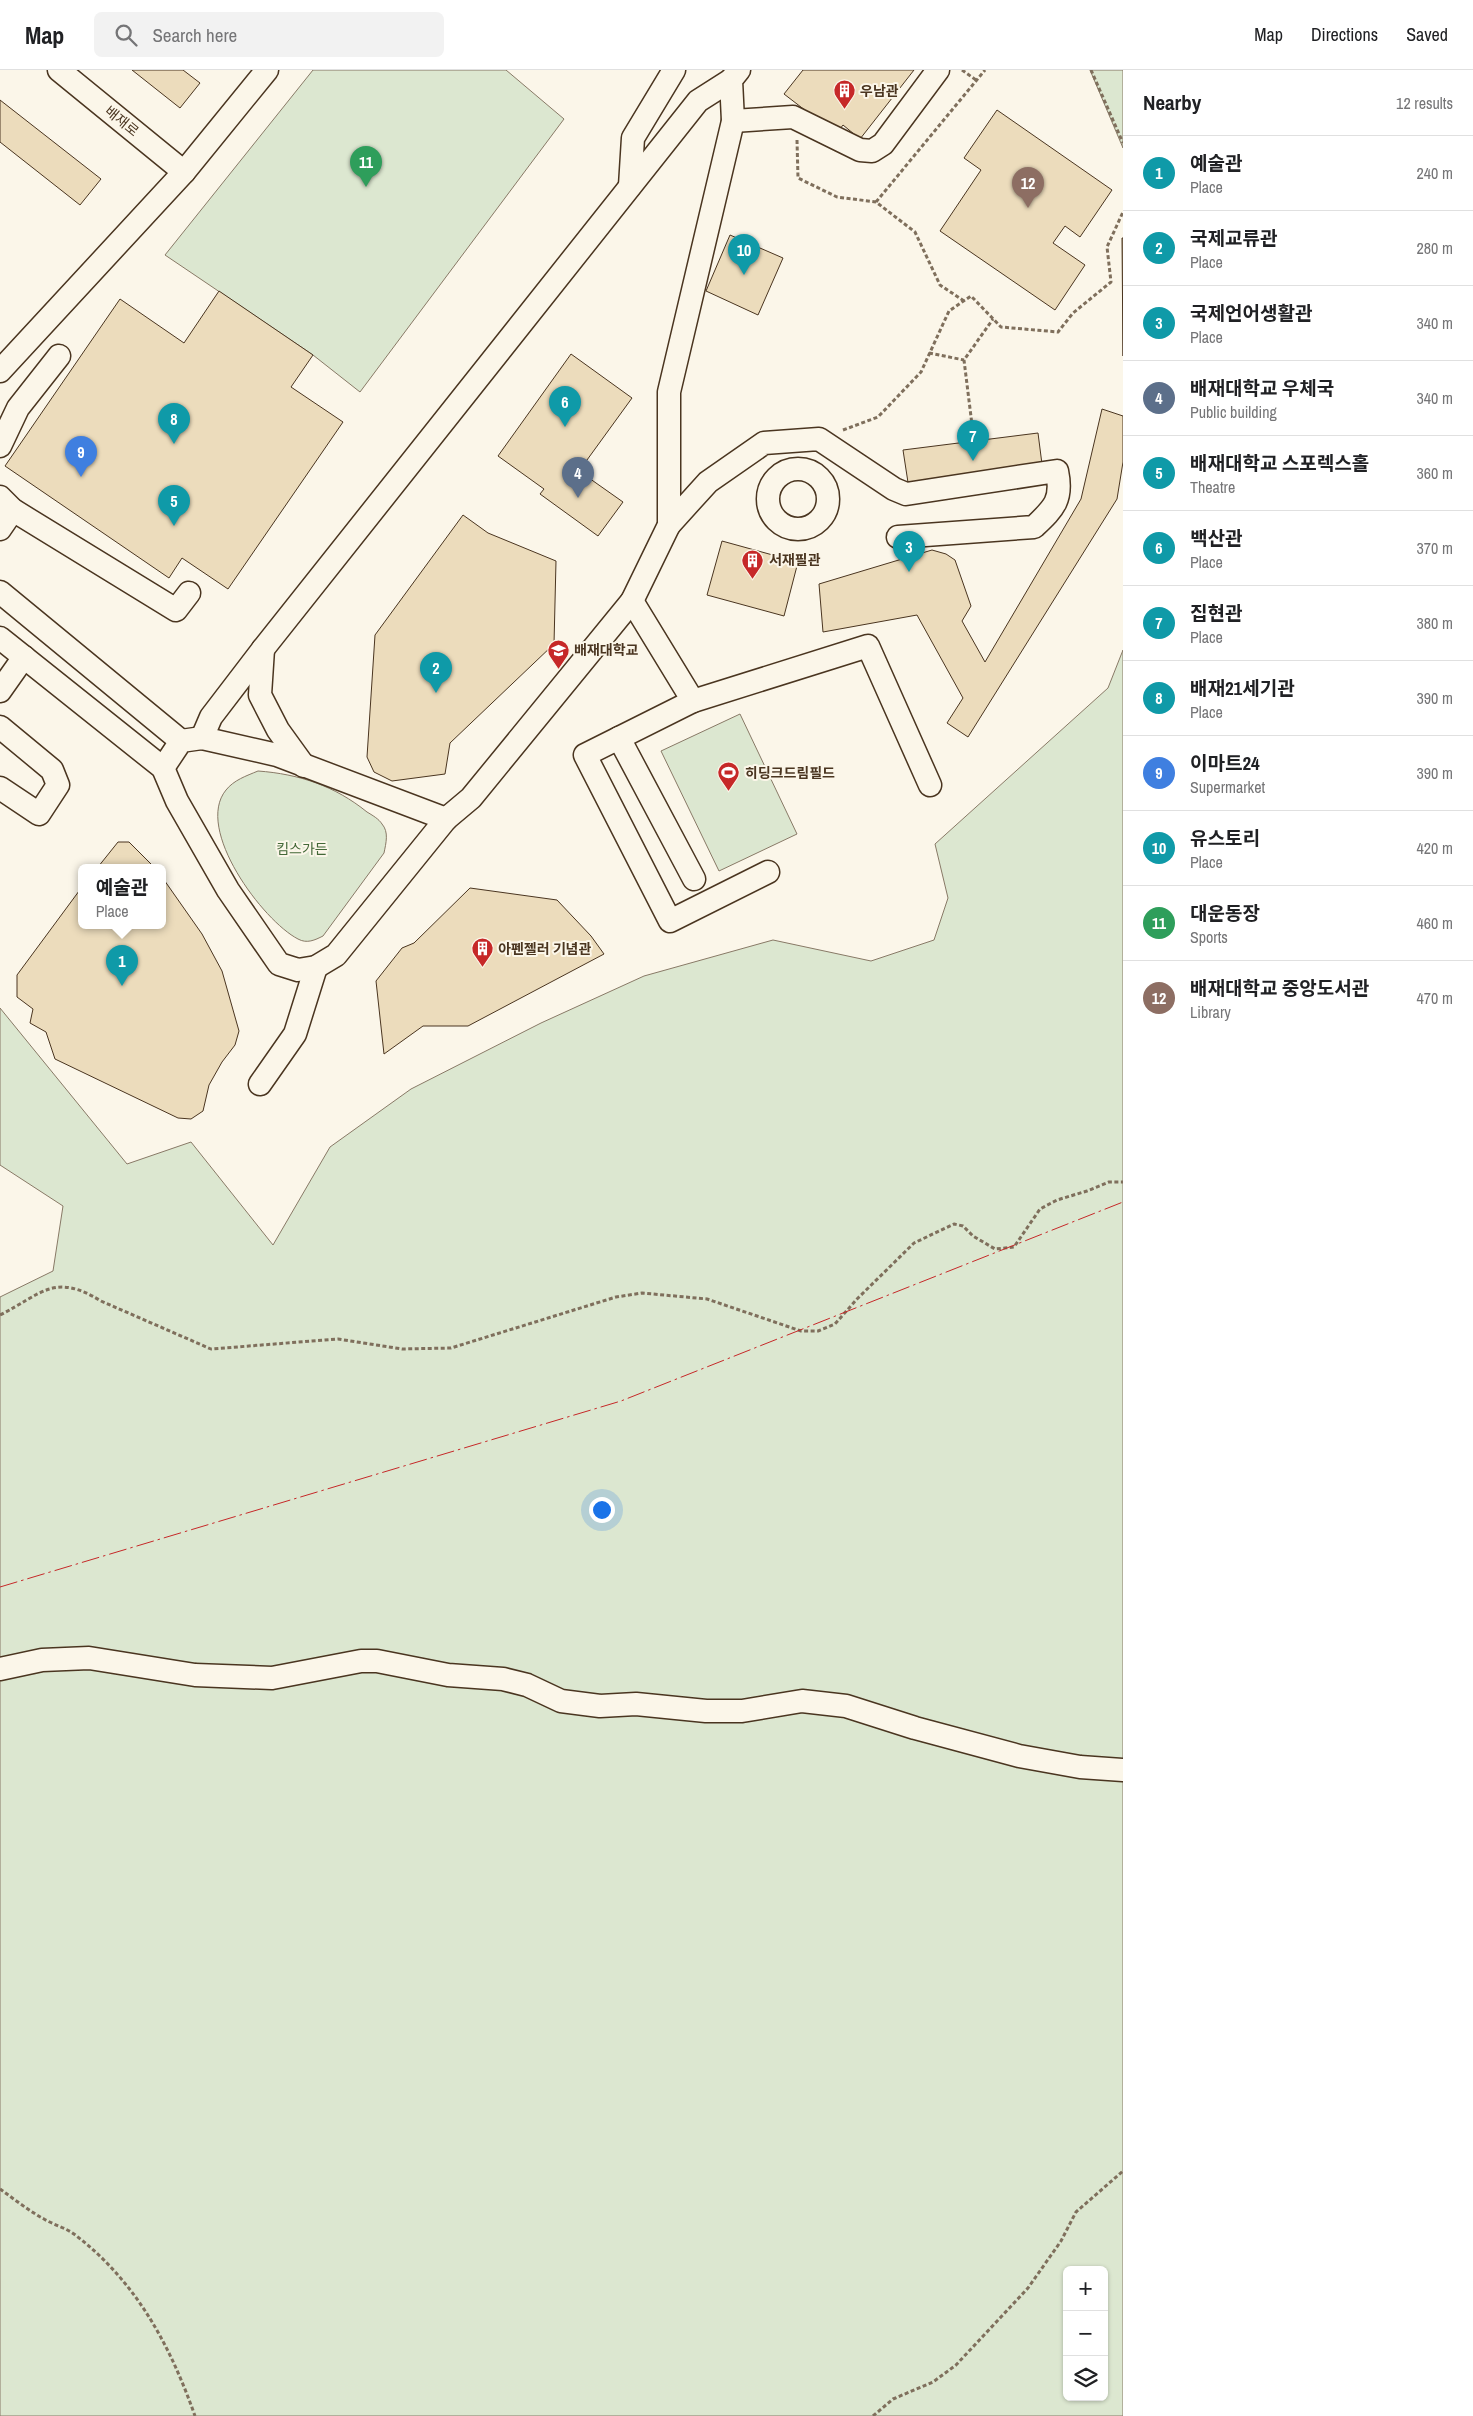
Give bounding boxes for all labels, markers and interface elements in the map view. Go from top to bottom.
search box [94,12,444,57]
text: Map [25,19,64,51]
icon: search [112,21,140,49]
text: Search here [152,22,237,48]
text: Map [1254,22,1283,47]
text: Directions [1311,22,1378,47]
text: Saved [1406,22,1448,47]
building icon: 우남관 [832,79,856,110]
place label: 우남관 [860,82,899,100]
text: Nearby [1143,88,1201,117]
text: 12 results [1396,92,1453,114]
street label: 배재로 [101,102,143,140]
pin: 11 [350,146,382,187]
text: 예술관 [1190,150,1242,176]
text: 1 [1155,162,1163,184]
text: 240 m [1417,162,1453,184]
pin: 12 [1012,167,1044,208]
text: Place [1190,176,1223,198]
text: 국제교류관 [1190,225,1277,251]
pin: 10 [728,234,760,275]
text: 2 [1155,237,1163,259]
text: 280 m [1417,237,1453,259]
text: Place [1190,251,1223,273]
text: 국제언어생활관 [1190,300,1312,326]
text: 3 [1155,312,1163,334]
text: 340 m [1417,312,1453,334]
text: Place [1190,326,1223,348]
text: 배재대학교 우체국 [1190,375,1334,401]
pin: 6 [549,386,581,427]
text: 4 [1155,387,1163,409]
text: 340 m [1417,387,1453,409]
text: Public building [1190,401,1277,423]
pin: 8 [158,403,190,444]
pin: 7 [957,420,989,461]
pin: 9 [65,436,97,477]
text: 배재대학교 스포렉스홀 [1190,450,1369,476]
pin: 4 [562,457,594,498]
text: 5 [1155,462,1163,484]
text: 360 m [1417,462,1453,484]
text: Theatre [1190,476,1235,498]
pin: 5 [158,485,190,526]
text: 백산관 [1190,525,1242,551]
pin: 3 [893,531,925,572]
text: 6 [1155,537,1163,559]
text: 370 m [1417,537,1453,559]
building icon: 서재필관 [741,548,765,579]
place label: 서재필관 [769,551,821,569]
text: Place [1190,551,1223,573]
text: 집현관 [1190,600,1242,626]
text: 7 [1155,612,1163,634]
text: 380 m [1417,612,1453,634]
text: Place [1190,626,1223,648]
school or university icon: 배재대학교 [546,638,570,669]
place label: 배재대학교 [574,641,639,659]
pin: 2 [420,652,452,693]
text: 배재21세기관 [1190,675,1295,701]
text: 8 [1155,687,1163,709]
text: 390 m [1417,687,1453,709]
text: Place [1190,701,1223,723]
text: 이마트24 [1190,750,1260,776]
sports icon: 히딩크드림필드 [717,761,741,792]
text: 9 [1155,762,1163,784]
text: 390 m [1417,762,1453,784]
place label: 히딩크드림필드 [745,764,835,782]
text: Supermarket [1190,776,1265,798]
text: 유스토리 [1190,825,1260,851]
text: 10 [1152,837,1166,859]
text: 420 m [1417,837,1453,859]
park label: 킴스가든 [276,840,328,858]
text: Place [1190,851,1223,873]
popup [78,864,166,929]
text: 예술관 [96,874,148,900]
text: Place [96,900,129,922]
text: 대운동장 [1190,900,1260,926]
text: 11 [1152,912,1166,934]
text: 460 m [1417,912,1453,934]
text: Sports [1190,926,1228,948]
building icon: 아펜젤러 기념관 [470,937,494,968]
place label: 아펜젤러 기념관 [498,940,591,958]
pin: 1 [106,945,138,986]
text: 배재대학교 중앙도서관 [1190,975,1369,1001]
text: 12 [1152,987,1166,1009]
text: 470 m [1417,987,1453,1009]
text: Library [1190,1001,1231,1023]
your location [589,1497,615,1523]
map controls [1063,2266,1108,2401]
button: + [1063,2266,1108,2311]
button: − [1063,2311,1108,2356]
button: layers [1063,2356,1108,2401]

